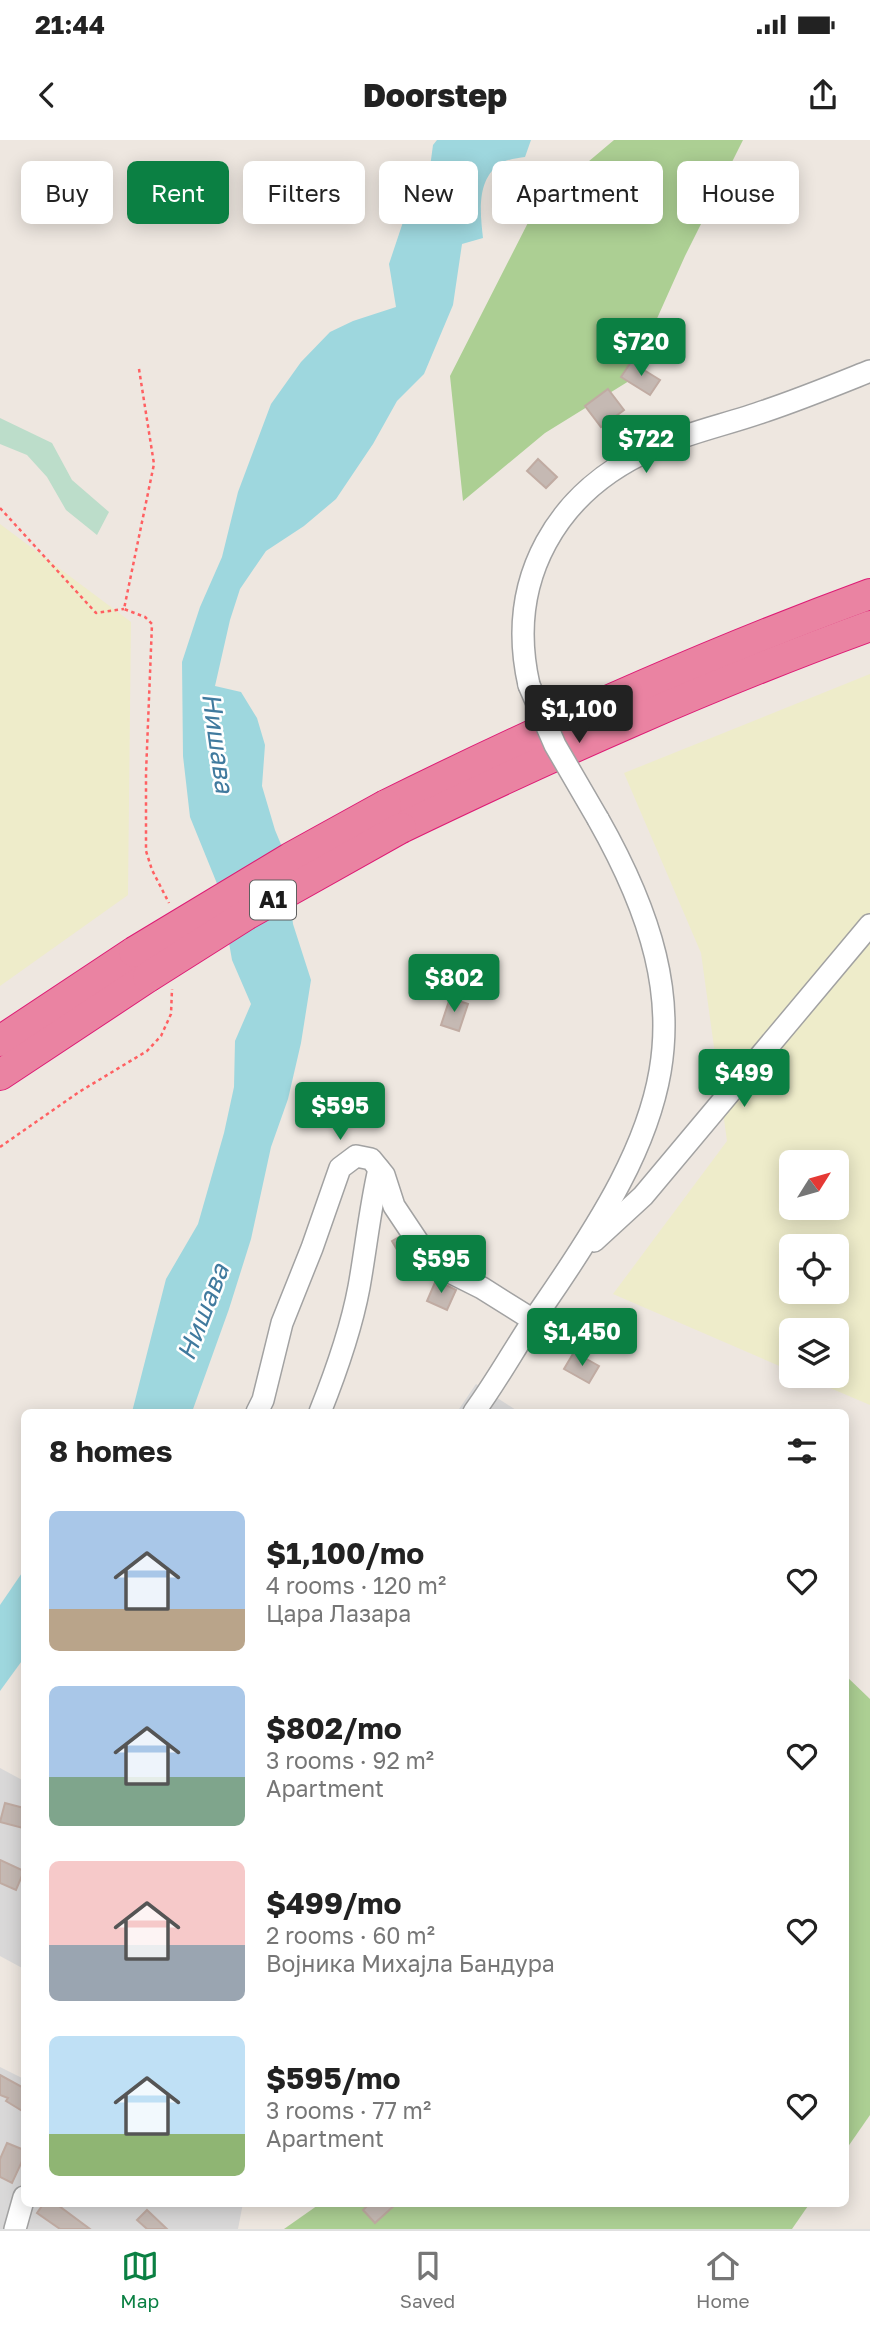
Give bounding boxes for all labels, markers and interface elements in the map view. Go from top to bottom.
text: 21:44 [35,9,105,40]
icon: back [28,76,66,114]
text: Doorstep [363,76,507,114]
icon: share [804,76,842,114]
chip: Buy [21,161,113,224]
chip: Rent [127,161,229,224]
chip: Filters [243,161,365,224]
chip: New [379,161,478,224]
chip: Apartment [492,161,663,224]
chip: House [677,161,799,224]
pin: $720 [600,318,682,378]
text: $720 [613,327,669,355]
pin: $722 [605,416,687,475]
text: $722 [618,424,674,452]
pin: $1,100 [522,686,636,745]
water label: Нишава [196,691,241,796]
text: $1,100 [541,694,617,722]
road number: A1 [250,880,296,920]
pin: $802 [413,954,495,1014]
text: $802 [424,963,484,991]
pin: $499 [703,1049,785,1109]
text: $499 [715,1058,774,1086]
pin: $595 [299,1082,381,1142]
text: $595 [311,1091,369,1119]
north arrow [779,1150,849,1220]
map controls [779,1150,849,1388]
button: locate [779,1234,849,1304]
pin: $595 [400,1236,482,1295]
text: $595 [412,1244,470,1272]
water label: Нишава [170,1258,236,1364]
pin: $1,450 [525,1308,639,1368]
text: $1,450 [543,1317,621,1345]
button: layers [779,1318,849,1388]
icon: filters [783,1432,821,1470]
text: 8 homes [49,1433,173,1469]
text: $1,100/mo [266,1535,424,1571]
icon: home [105,1539,189,1623]
icon: heart [783,1562,821,1600]
text: 4 rooms · 120 m² [266,1571,446,1599]
text: Цара Лазара [266,1599,411,1627]
text: $802/mo [266,1710,402,1746]
icon: home [105,1714,189,1798]
icon: heart [783,1737,821,1775]
text: 3 rooms · 92 m² [266,1746,434,1774]
text: Apartment [266,1774,384,1802]
text: $499/mo [266,1885,402,1921]
icon: home [105,1889,189,1973]
icon: heart [783,1912,821,1950]
text: 2 rooms · 60 m² [266,1921,435,1949]
text: Војника Михајла Бандура [266,1949,555,1977]
text: $595/mo [266,2060,400,2096]
icon: home [105,2064,189,2148]
icon: heart [783,2087,821,2125]
text: 3 rooms · 77 m² [266,2096,431,2124]
text: Apartment [266,2124,384,2152]
tab: Map [120,2247,159,2312]
tab: Saved [400,2247,455,2312]
tab: Home [696,2247,750,2312]

